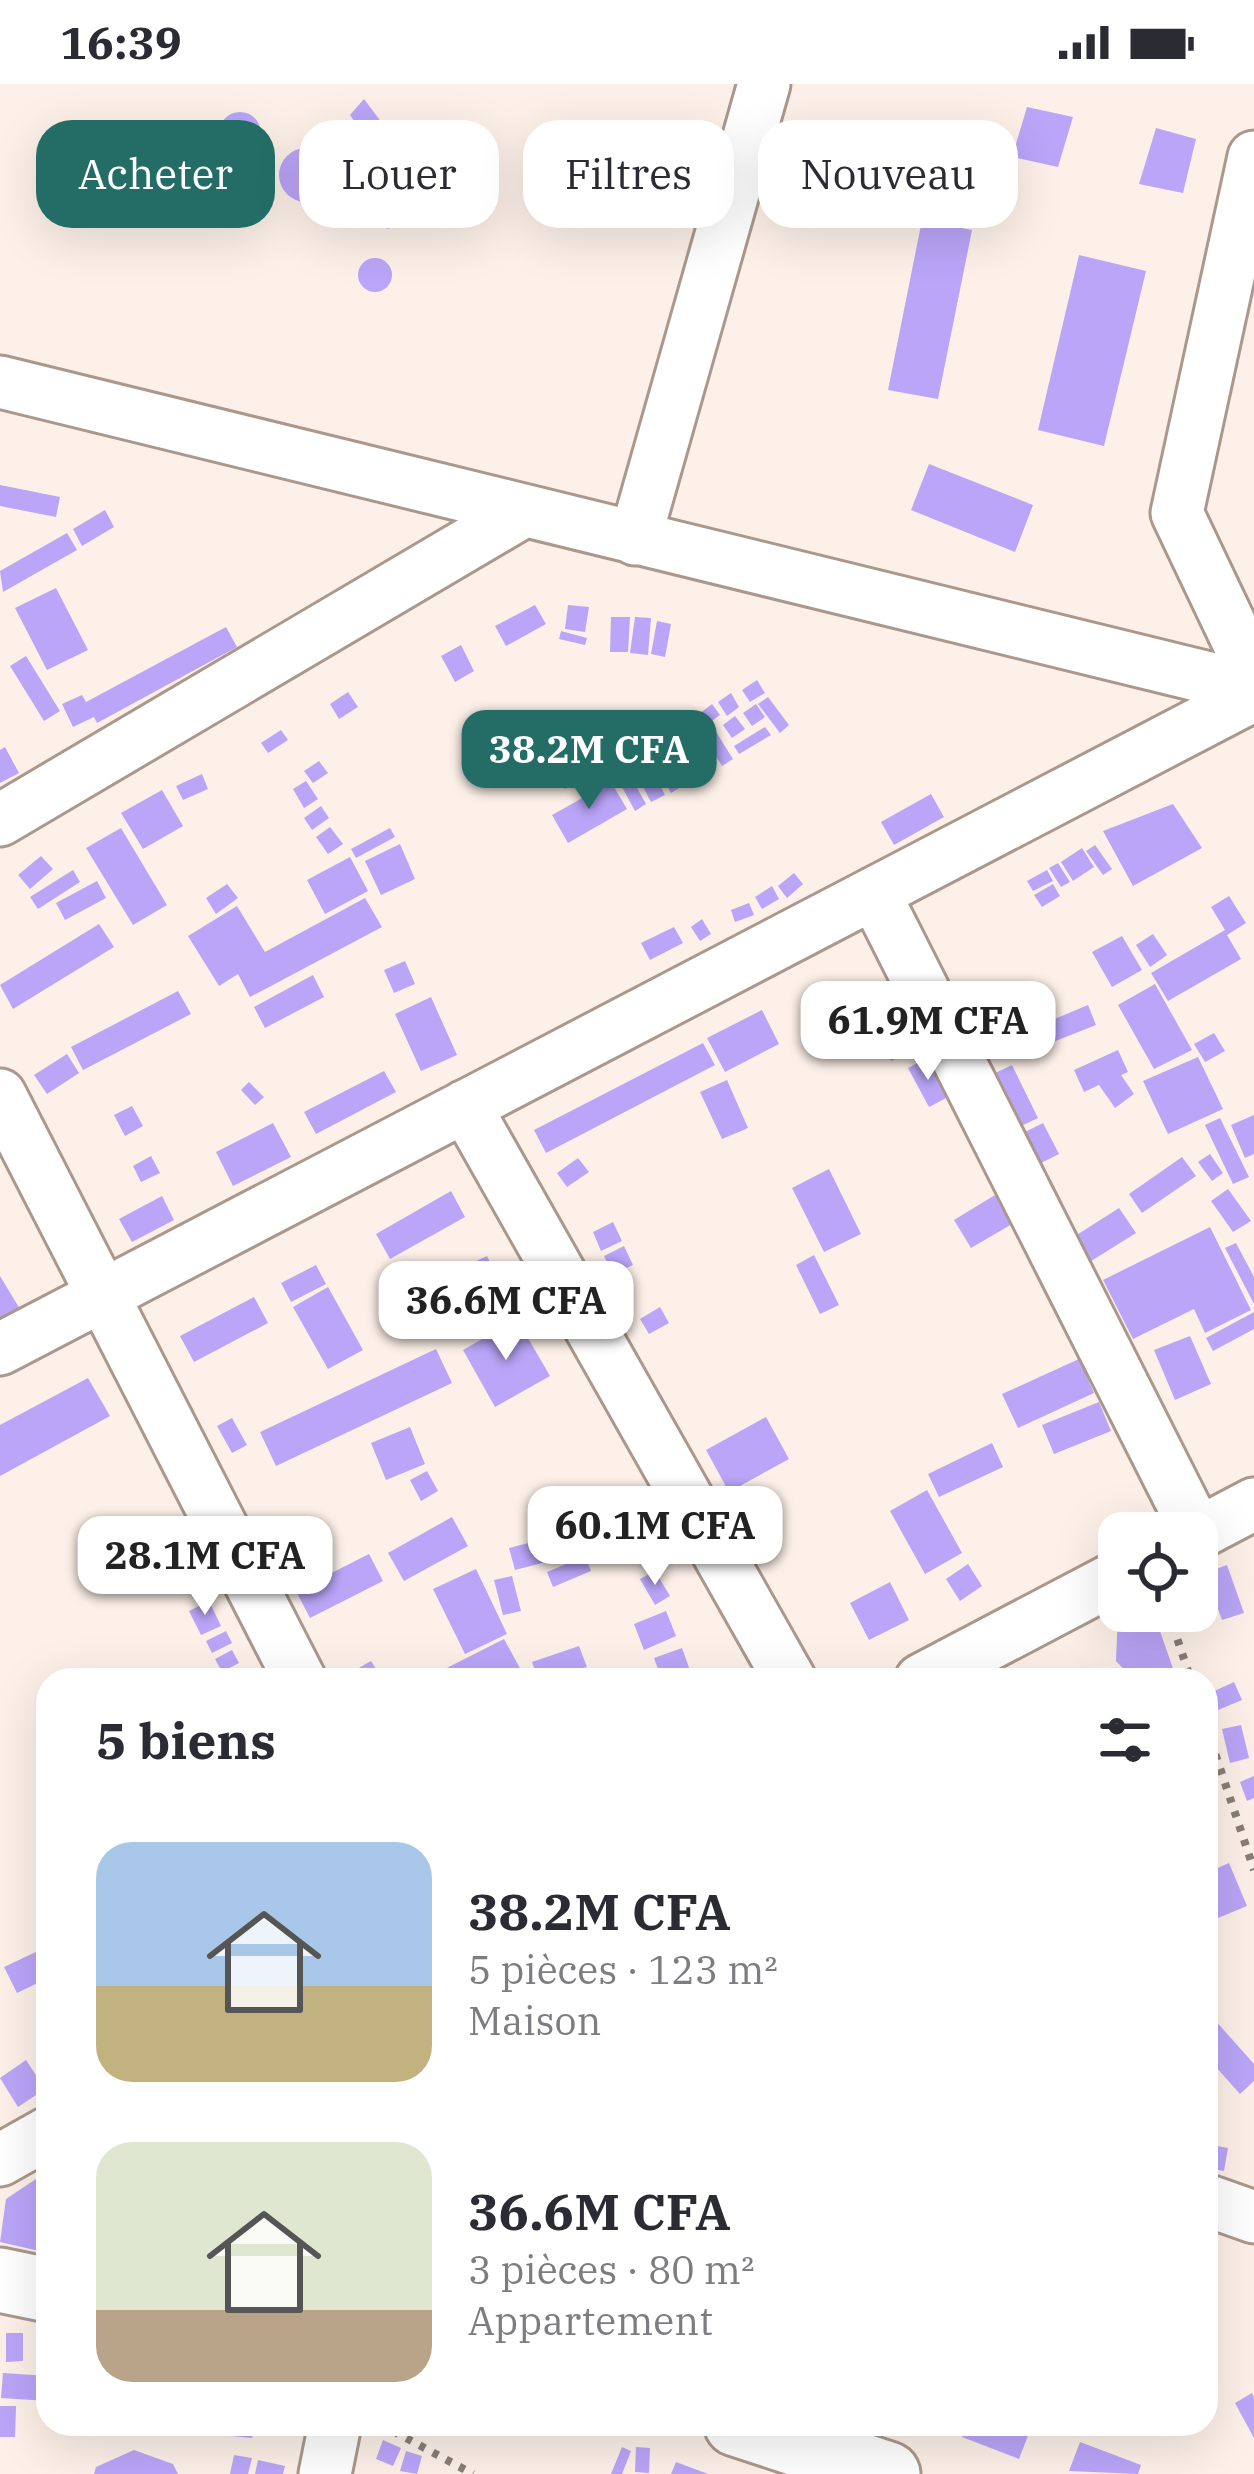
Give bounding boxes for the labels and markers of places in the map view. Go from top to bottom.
pin: 38.2M CFA [452,710,726,812]
pin: 61.9M CFA [791,981,1065,1083]
pin: 36.6M CFA [369,1261,643,1363]
pin: 60.1M CFA [518,1486,792,1588]
pin: 28.1M CFA [68,1516,342,1618]

